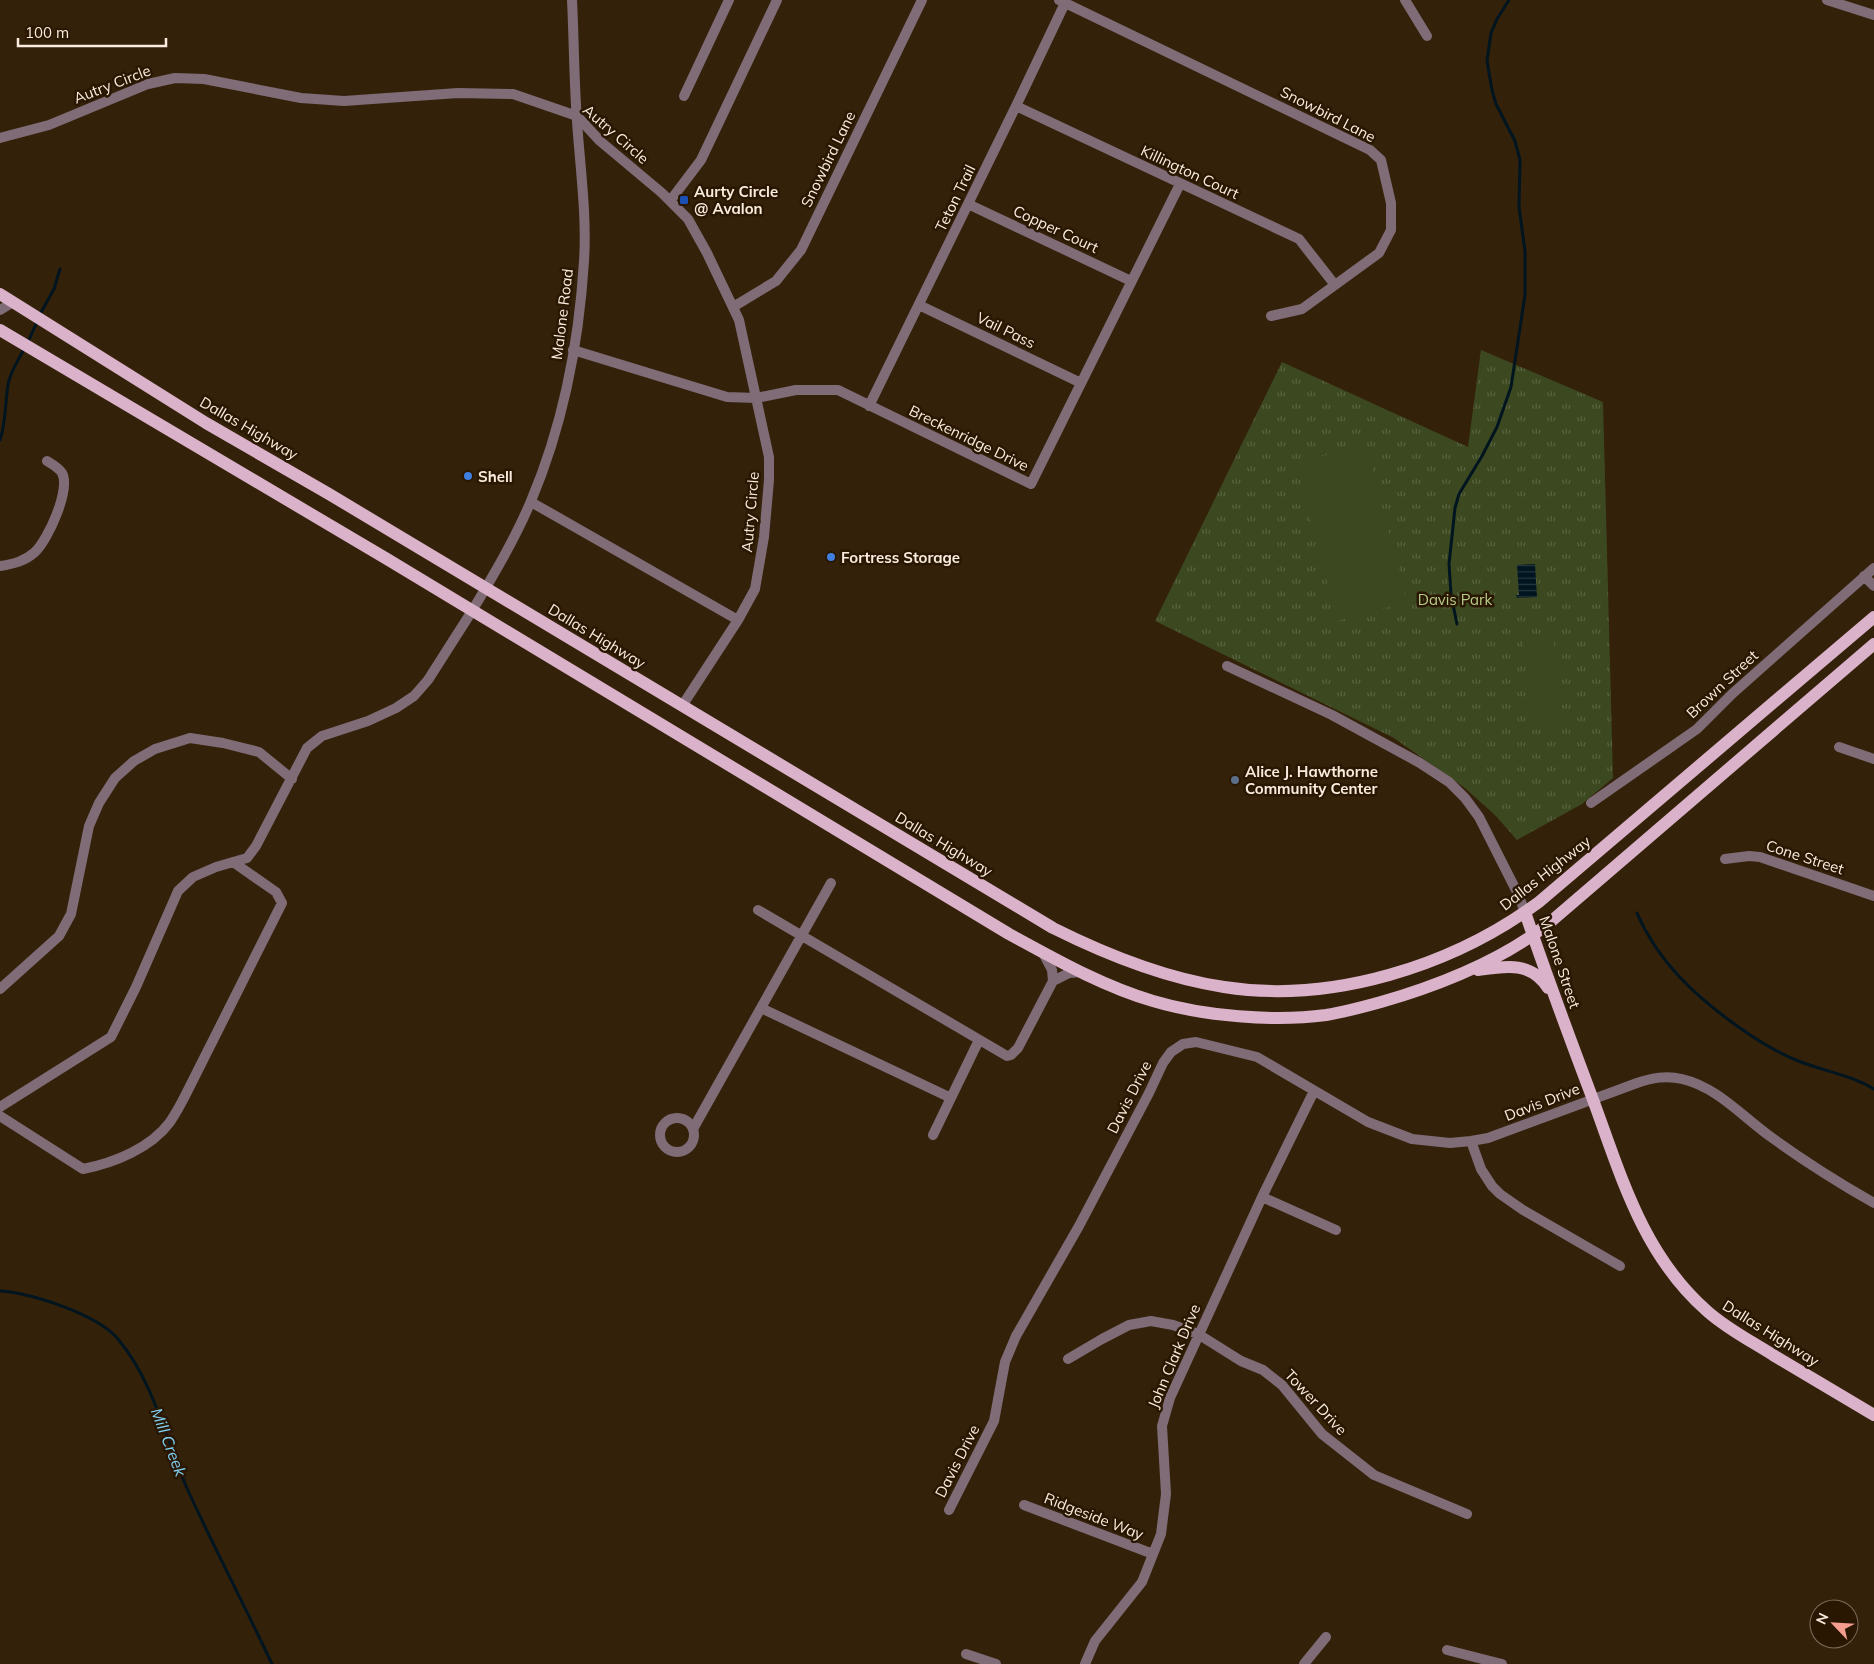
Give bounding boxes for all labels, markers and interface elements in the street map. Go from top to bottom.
scale bar [18,15,165,47]
text: 100 m [25,23,69,42]
street label: Autry Circle [71,61,153,107]
street label: Snowbird Lane [1277,82,1379,146]
street label: Autry Circle [579,100,653,168]
street label: Snowbird Lane [797,108,859,210]
street label: Killington Court [1138,141,1242,203]
street label: Teton Trail [931,162,979,234]
place label: Aurty Circle @ Avalon [694,182,778,218]
marker: Aurty Circle @ Avalon [678,194,690,206]
street label: Copper Court [1010,201,1102,257]
street label: Malone Road [547,267,577,361]
street label: Vail Pass [974,308,1038,352]
street label: Dallas Highway [196,392,302,464]
street label: Breckenridge Drive [906,401,1032,475]
place label: Shell [478,467,513,486]
marker: Shell [462,470,474,482]
street label: Autry Circle [737,471,763,553]
place label: Fortress Storage [841,548,960,567]
marker: Fortress Storage [825,551,837,563]
park label: Davis Park [1418,590,1493,609]
street label: Dallas Highway [545,599,649,673]
street label: Brown Street [1682,646,1762,722]
place label: Alice J. Hawthorne Community Center [1245,762,1378,798]
marker: Alice J. Hawthorne Community Center [1229,774,1241,786]
street label: Dallas Highway [892,807,996,881]
street label: Dallas Highway [1496,832,1594,914]
street label: Cone Street [1764,836,1846,878]
street label: Malone Street [1535,913,1585,1011]
street label: Davis Drive [1103,1057,1155,1137]
street label: Davis Drive [1502,1079,1582,1125]
street label: Dallas Highway [1719,1296,1823,1370]
street label: John Clark Drive [1144,1301,1204,1411]
street label: Tower Drive [1281,1365,1351,1439]
water label: Mill Creek [147,1405,191,1480]
street label: Davis Drive [931,1421,983,1501]
street label: Ridgeside Way [1042,1488,1146,1544]
north arrow [1809,1599,1859,1649]
text: N [1812,1610,1833,1627]

